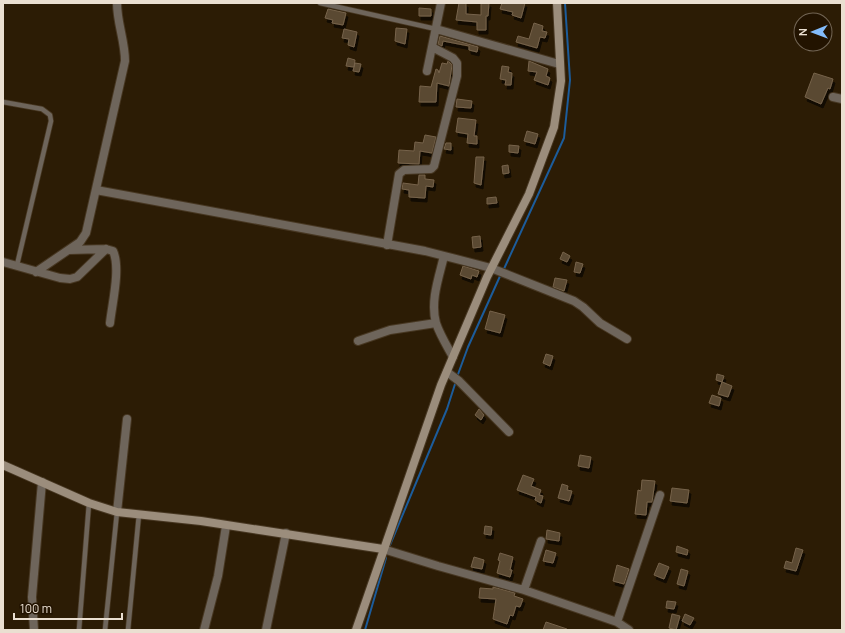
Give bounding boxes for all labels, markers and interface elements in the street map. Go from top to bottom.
north arrow [793,12,833,52]
text: N [795,28,810,36]
scale bar [14,595,122,621]
text: 100 m [20,600,52,617]

